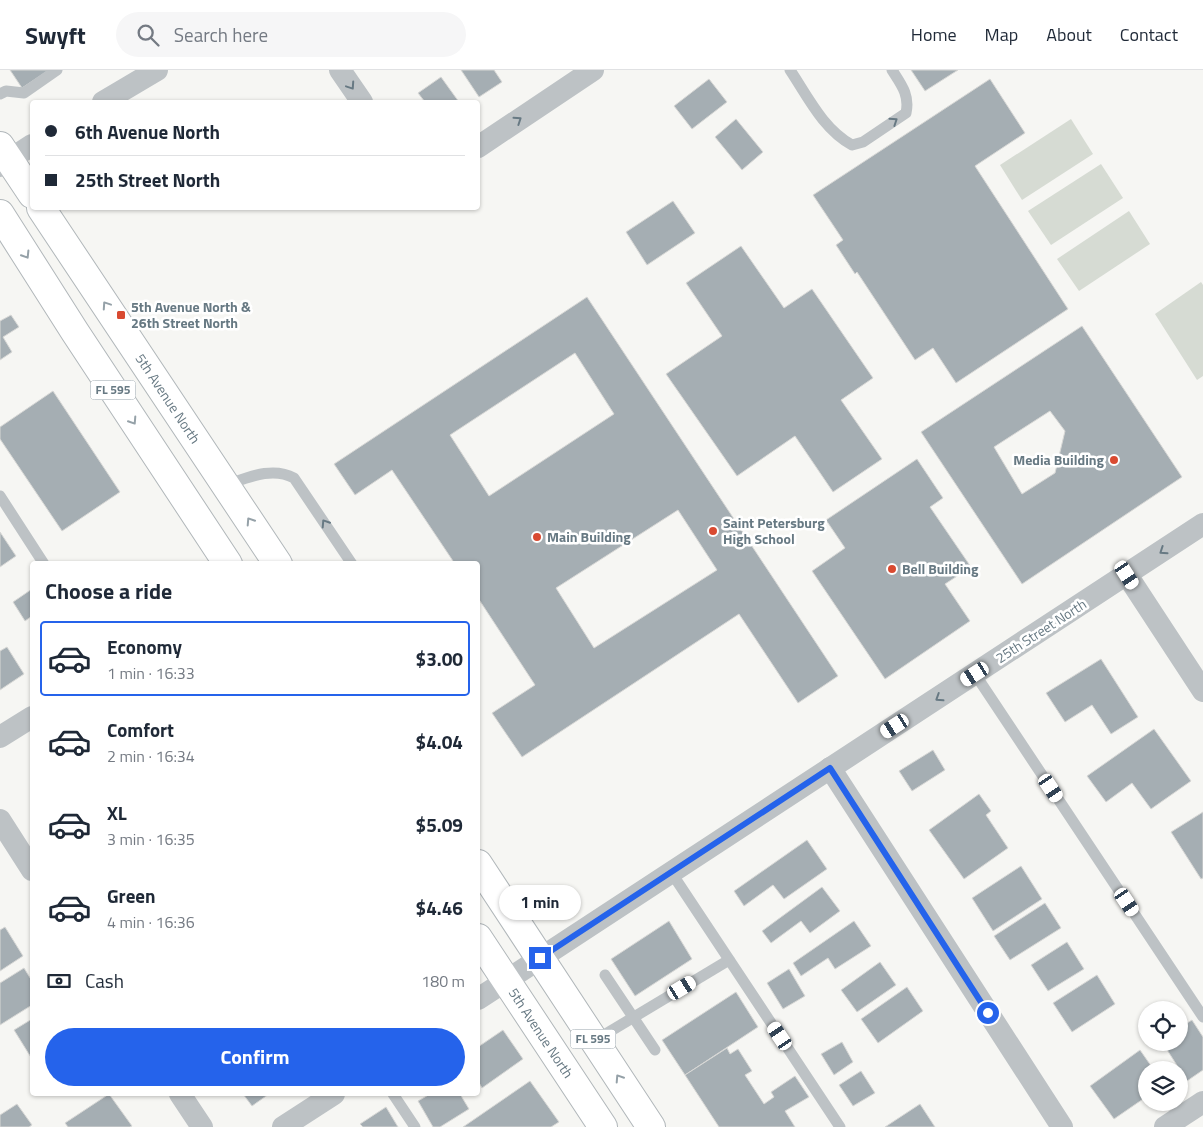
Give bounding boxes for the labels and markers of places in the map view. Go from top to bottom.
place label: 5th Avenue North & 26th Street North [131,296,251,333]
marker: 5th Avenue North & 26th Street North [115,309,127,321]
place label: Media Building [1013,449,1105,470]
marker: Media Building [1108,454,1120,466]
place label: Saint Petersburg High School [723,512,825,549]
marker: Saint Petersburg High School [707,525,719,537]
place label: Main Building [547,526,631,547]
marker: Main Building [531,531,543,543]
place label: Bell Building [902,558,979,579]
marker: Bell Building [886,563,898,575]

